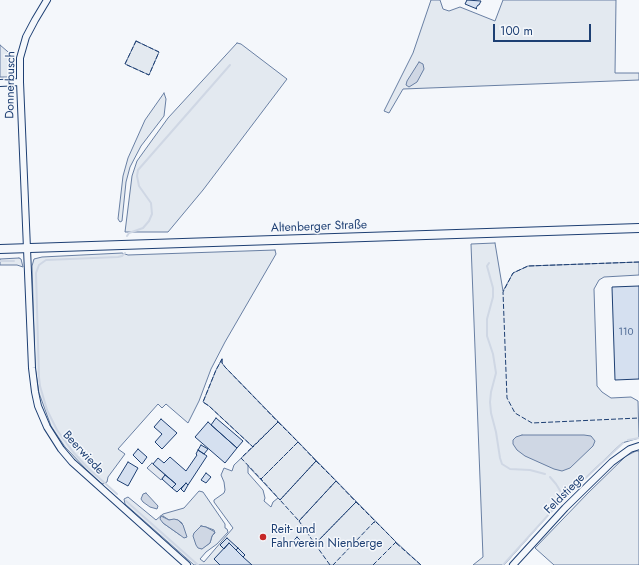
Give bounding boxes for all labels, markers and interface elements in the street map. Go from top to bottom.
scale bar [495,16,593,42]
text: 100 m [500,22,533,40]
street label: Donnerbusch [3,51,19,119]
street label: Altenberger Straße [271,218,367,236]
house number: 110 [619,327,633,339]
street label: Beerwiede [59,428,107,478]
street label: Feldstiege [542,471,588,517]
place label: Reit- und Fahrverein Nienberge [271,523,382,551]
marker: Reit- und Fahrverein Nienberge [258,532,268,542]

